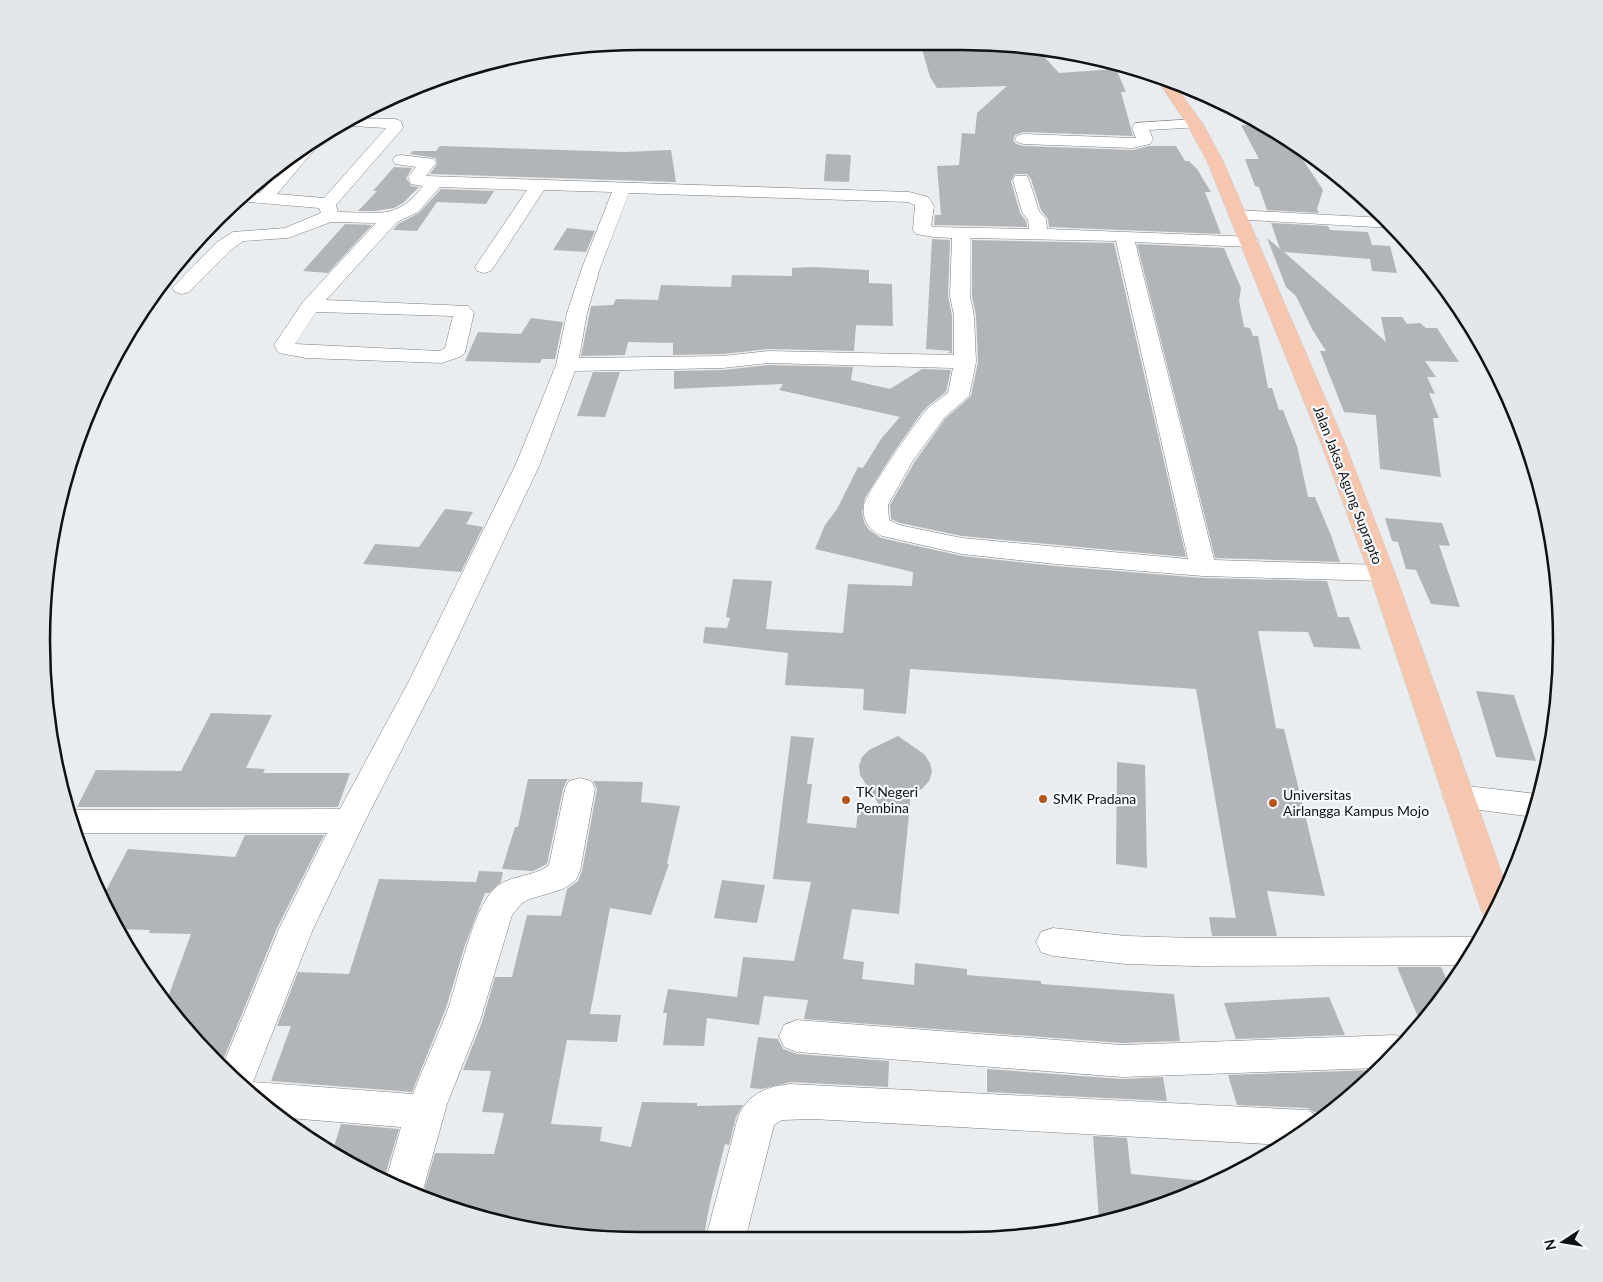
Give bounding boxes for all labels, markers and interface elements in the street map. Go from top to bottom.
street label: Jalan Jaksa Agung Suprapto [1310,403,1387,567]
place label: TK Negeri Pembina [856,783,918,816]
place label: Universitas Airlangga Kampus Mojo [1283,786,1429,819]
place label: SMK Pradana [1053,790,1136,807]
marker: SMK Pradana [1037,793,1049,805]
marker: TK Negeri Pembina [840,794,852,806]
marker: Universitas Airlangga Kampus Mojo [1267,797,1279,809]
north arrow [1538,1217,1588,1267]
text: N [1540,1238,1559,1252]

